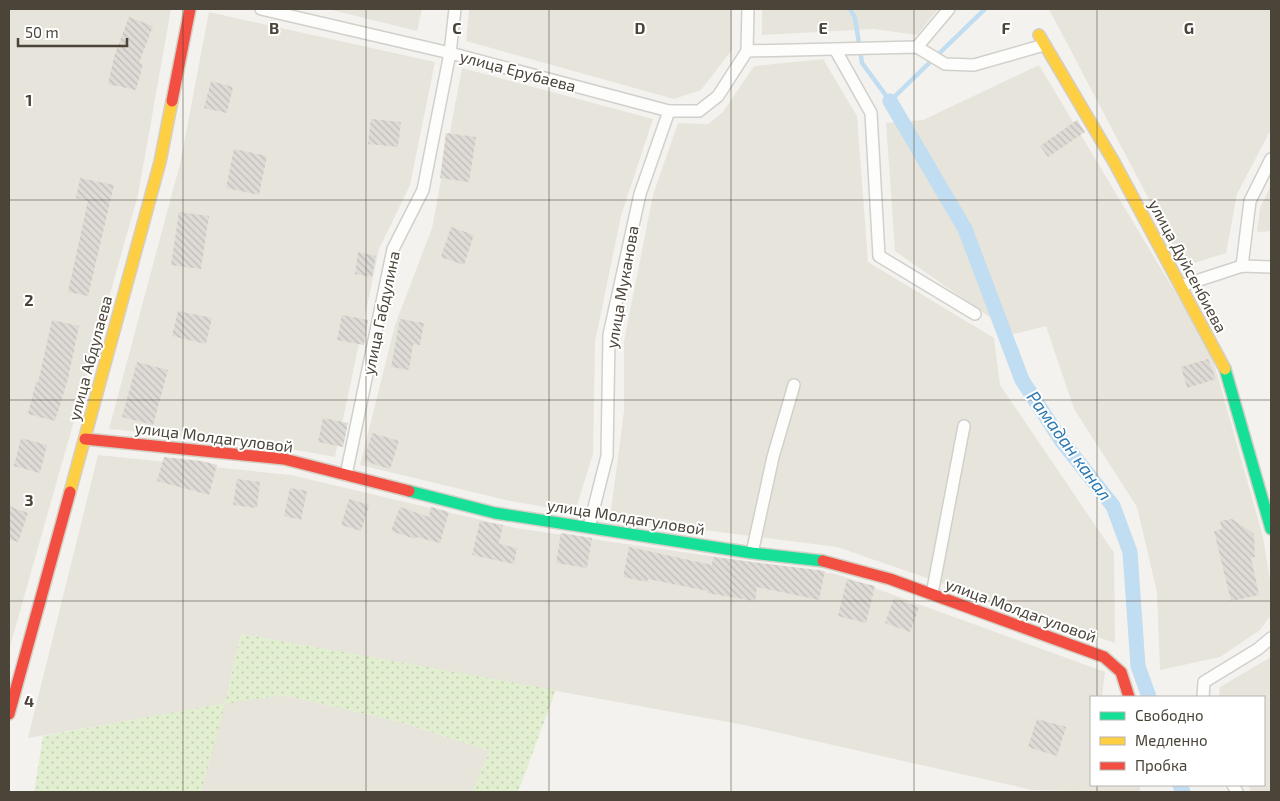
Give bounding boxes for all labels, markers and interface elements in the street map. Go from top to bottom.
scale bar [18,15,126,47]
text: B [269,18,279,37]
text: C [452,18,462,37]
text: D [635,18,646,37]
text: E [818,18,828,37]
text: F [1002,18,1011,37]
text: G [1184,18,1194,37]
text: 50 m [25,23,59,41]
street label: улица Ерубаева [458,46,578,96]
text: 1 [26,90,32,109]
street label: улица Дуйсенбиева [1144,196,1232,336]
street label: улица Муканова [601,224,643,350]
street label: улица Габдулина [358,249,404,377]
text: 2 [24,290,34,309]
street label: улица Абдулаева [64,293,116,423]
water label: Рамадан канал [1023,386,1117,505]
street label: улица Молдагуловой [134,417,294,457]
text: 3 [24,490,34,509]
street label: улица Молдагуловой [546,495,706,539]
street label: улица Молдагуловой [943,573,1099,647]
text: 4 [24,691,34,710]
legend [1090,696,1265,786]
text: Свободно [1135,706,1204,724]
text: Медленно [1135,731,1208,749]
text: Пробка [1135,756,1187,774]

